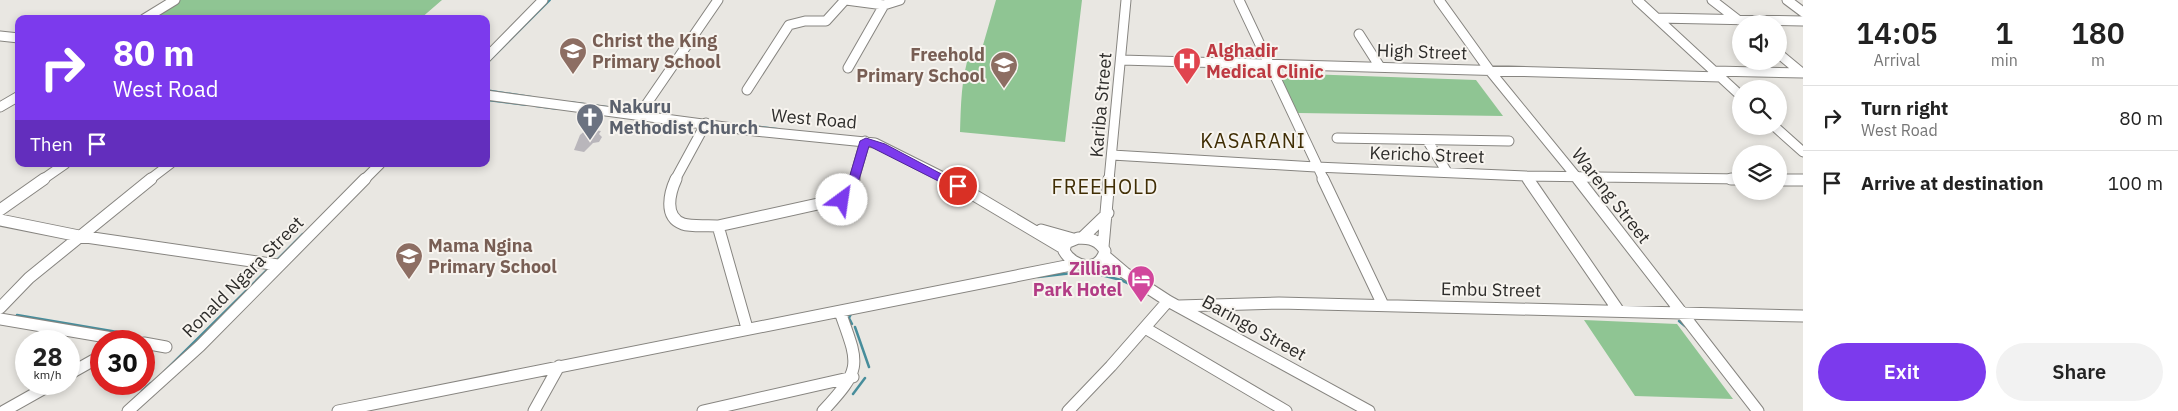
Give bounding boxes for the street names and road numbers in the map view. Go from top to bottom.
street label: High Street [1376,38,1468,65]
street label: Kariba Street [1084,51,1117,159]
street label: West Road [770,103,858,134]
street label: Kericho Street [1369,141,1485,168]
street label: Wareng Street [1567,143,1656,248]
street label: Ronald Ngara Street [177,211,308,342]
street label: Embu Street [1441,277,1541,302]
street label: Baringo Street [1198,289,1310,366]

